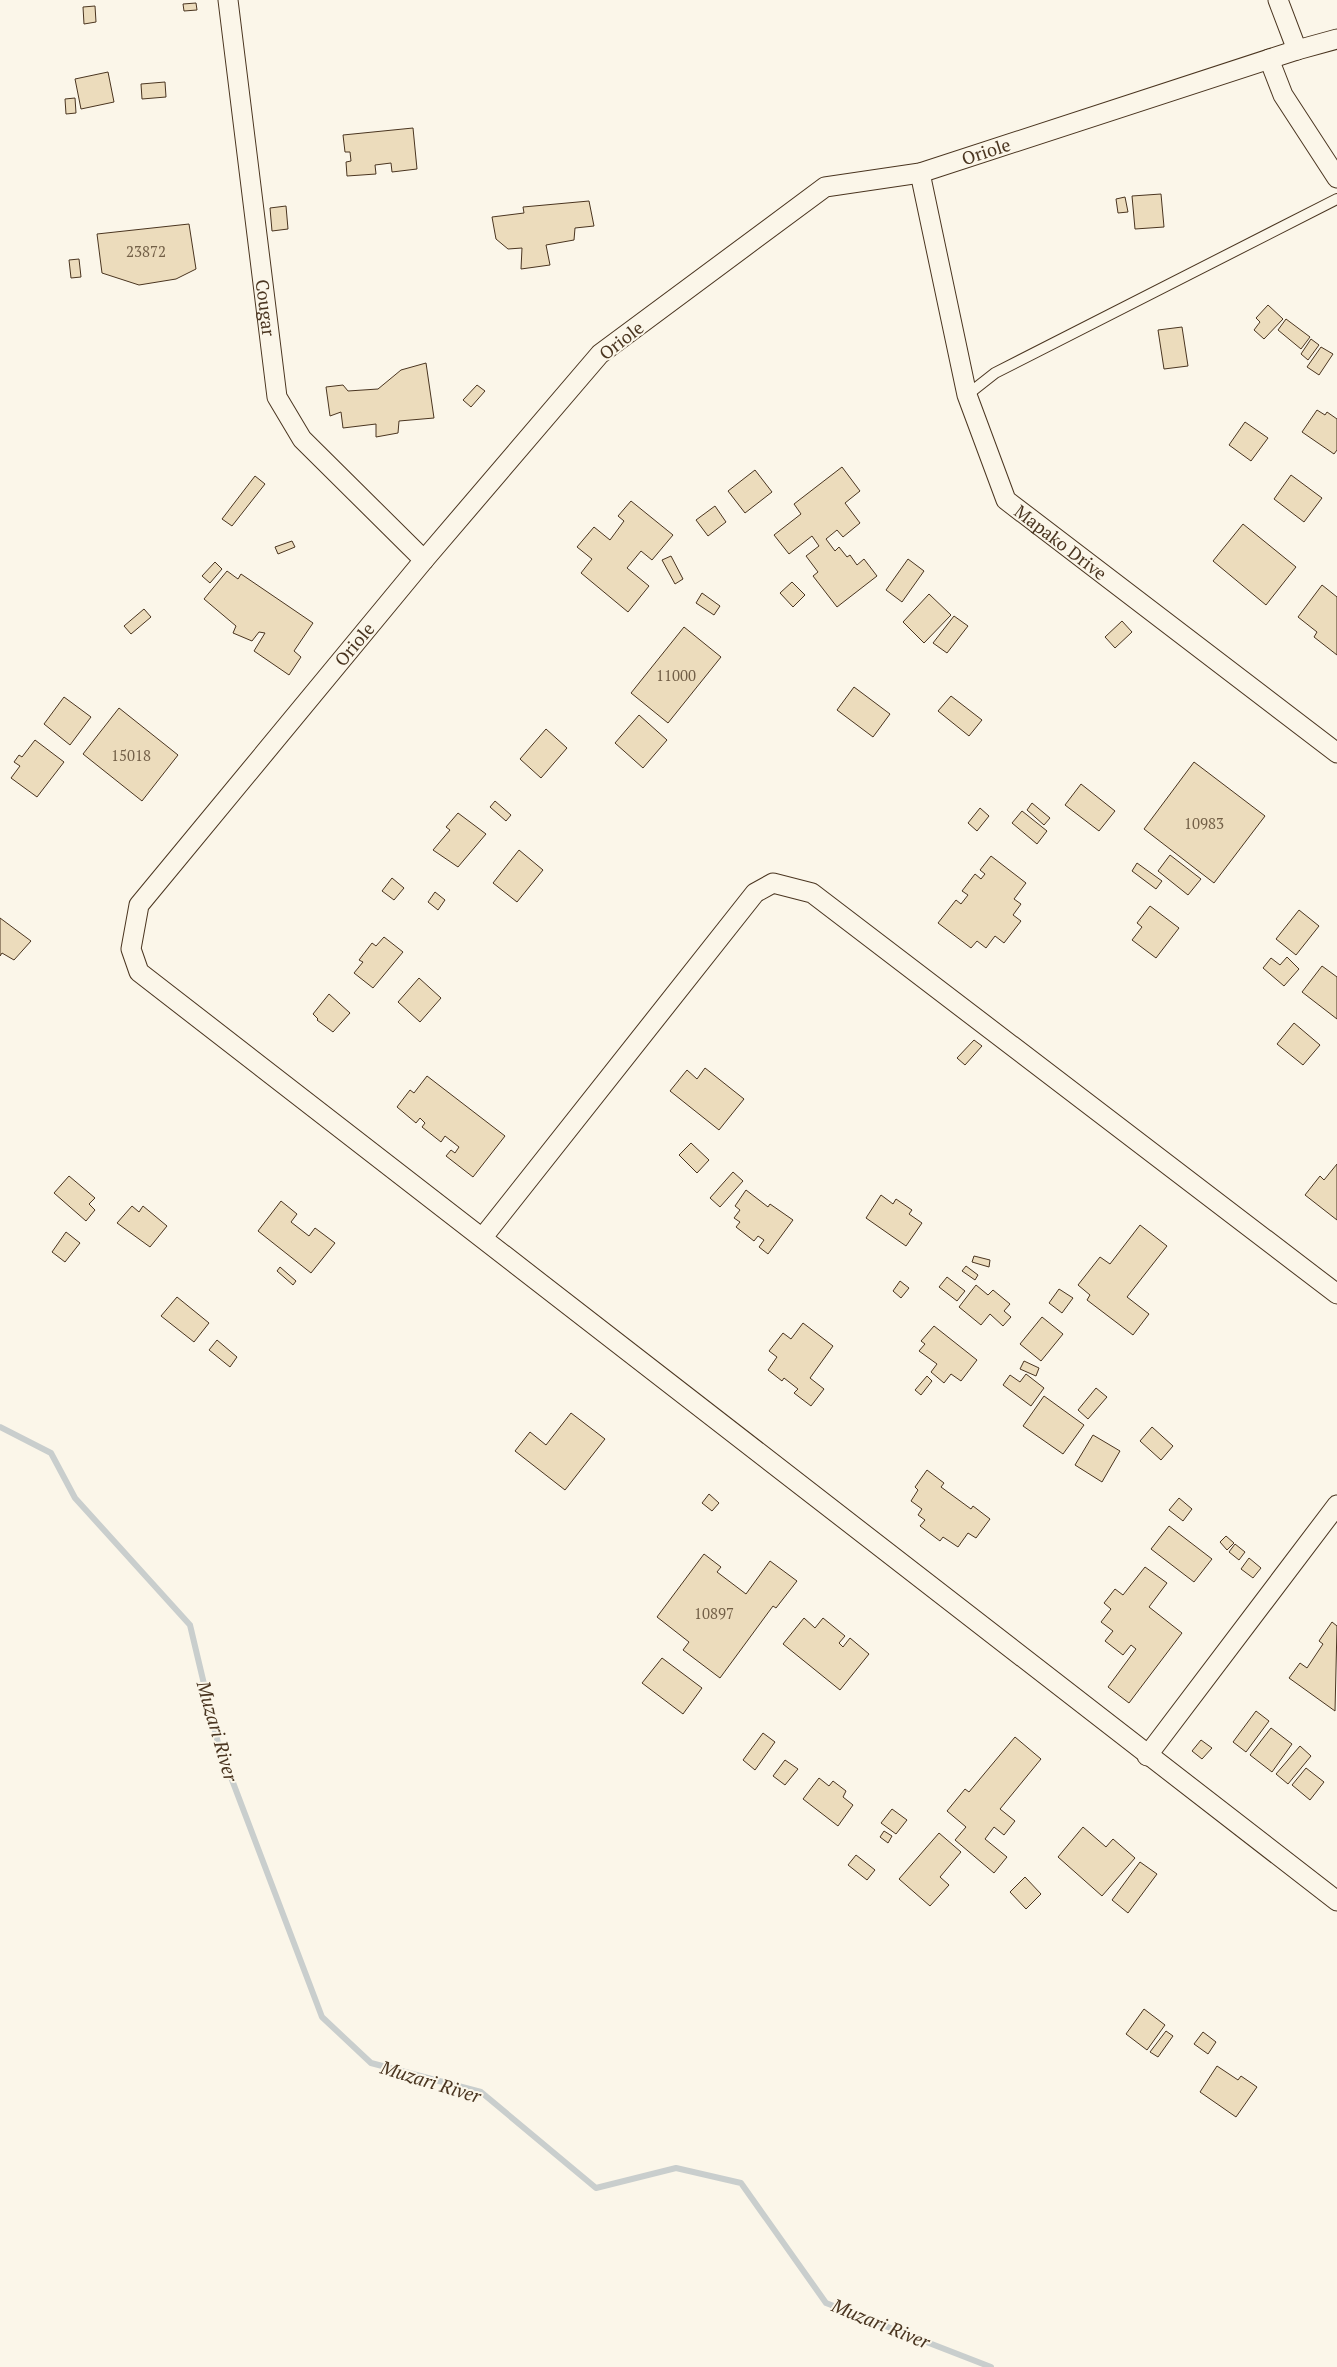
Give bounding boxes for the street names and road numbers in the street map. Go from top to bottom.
street label: Oriole [958,132,1014,170]
street label: Cougar [251,278,281,337]
street label: Oriole [594,315,648,365]
street label: Mapako Drive [1010,499,1112,585]
street label: Oriole [329,617,379,671]

